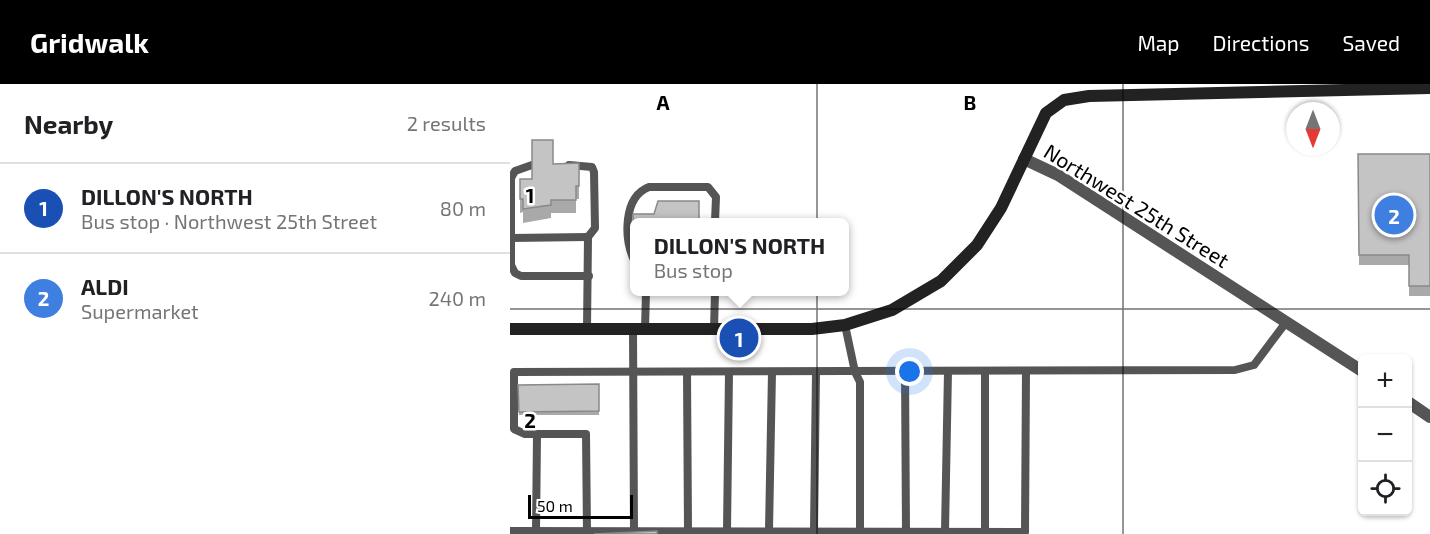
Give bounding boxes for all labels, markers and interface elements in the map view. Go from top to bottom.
text: Gridwalk [30,25,149,59]
text: Map [1137,30,1180,55]
text: Directions [1213,30,1309,55]
text: Saved [1342,30,1400,55]
text: A [656,90,670,114]
text: B [964,90,976,114]
north arrow [1286,102,1340,156]
text: Nearby [24,108,113,139]
text: 2 results [407,111,486,135]
street label: Northwest 25th Street [1040,138,1234,272]
text: DILLON'S NORTH [81,183,253,209]
text: 1 [526,183,534,207]
pin: 2 [1374,192,1414,238]
text: 1 [39,196,48,220]
text: 80 m [440,196,486,220]
text: Bus stop · Northwest 25th Street [81,209,377,233]
popup [630,218,849,296]
text: DILLON'S NORTH [654,232,825,258]
text: Bus stop [654,258,733,282]
text: ALDI [81,273,129,299]
text: 2 [38,286,49,310]
text: 240 m [428,286,486,310]
text: Supermarket [81,299,199,323]
pin: 1 [720,316,758,360]
map controls [1358,354,1412,516]
button: + [1358,354,1412,408]
your location [895,357,924,386]
text: 2 [524,408,536,432]
button: − [1358,408,1412,462]
button: locate [1358,462,1412,516]
scale bar [528,492,633,520]
text: 50 m [537,496,573,515]

